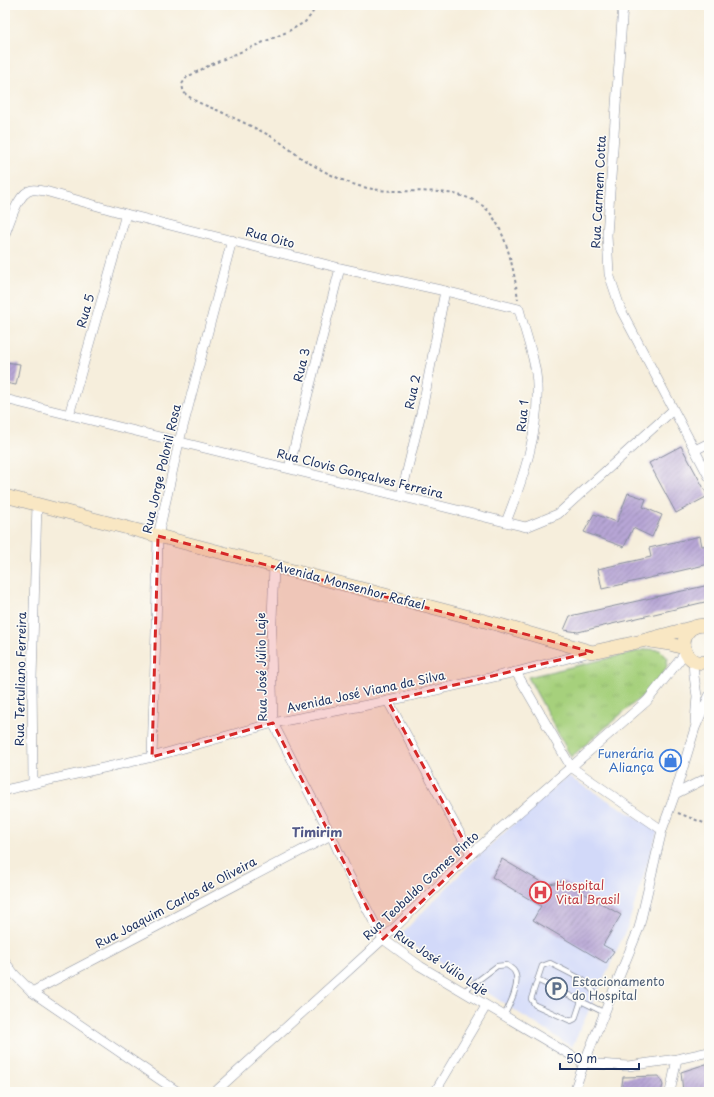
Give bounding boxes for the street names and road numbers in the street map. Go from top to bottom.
street label: Rua Carmem Cotta [586,134,610,249]
street label: Rua Oito [244,222,297,252]
street label: Rua 5 [72,292,98,330]
street label: Rua 3 [288,346,314,384]
street label: Rua 2 [400,373,424,411]
street label: Rua 1 [512,399,532,433]
street label: Rua Jorge Polonil Rosa [137,402,185,535]
street label: Rua Clovis Gonçalves Ferreira [275,444,446,503]
street label: Avenida Monsenhor Rafael [274,556,427,614]
street label: Rua Tertuliano Ferreira [10,611,30,746]
street label: Rua José Júlio Laje [251,612,271,722]
street label: Avenida José Viana da Silva [285,665,447,717]
street label: Rua Teobaldo Gomes Pinto [358,826,483,944]
street label: Rua Joaquim Carlos de Oliveira [92,852,260,952]
street label: Rua José Júlio Laje [391,925,492,999]

